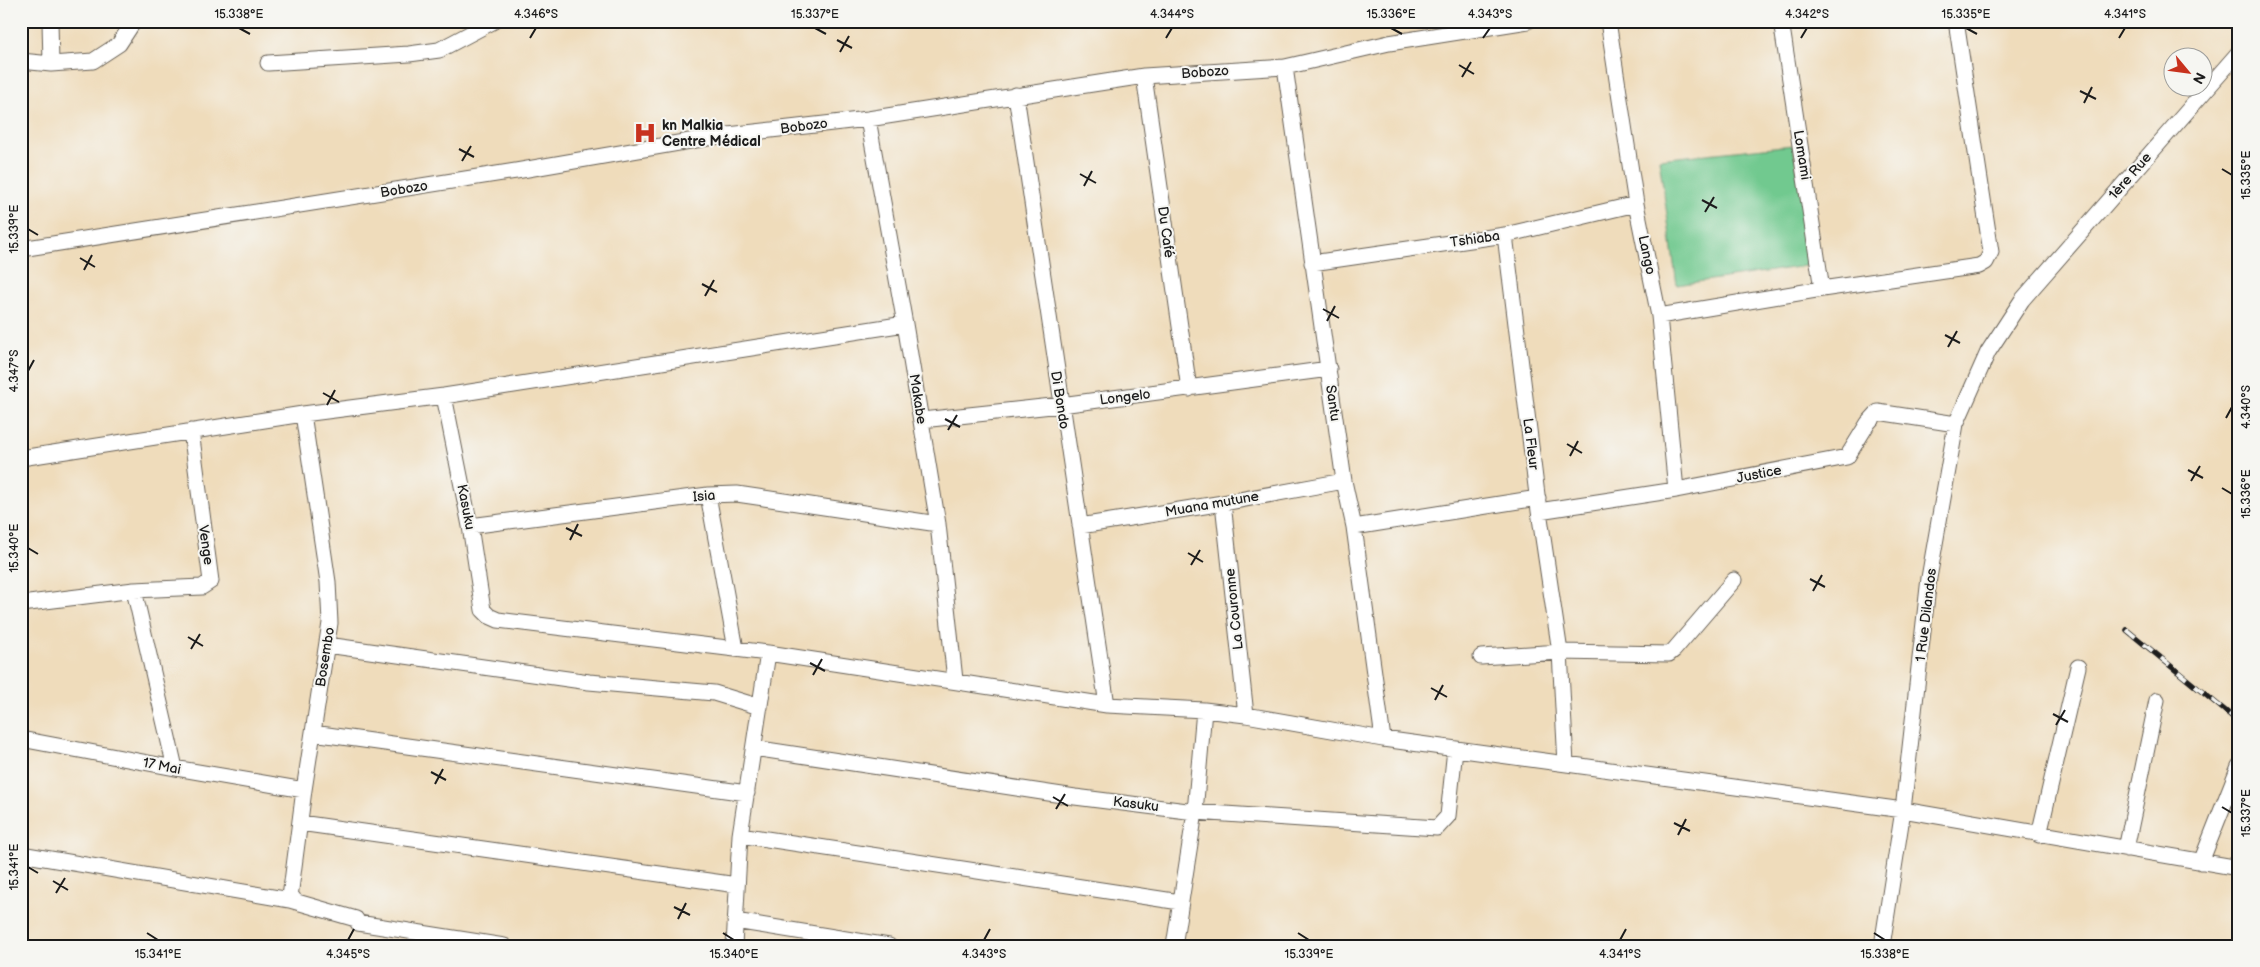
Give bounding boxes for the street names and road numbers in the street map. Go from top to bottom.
street label: Bobozo [1181,62,1229,82]
street label: Bobozo [779,115,829,137]
street label: Lomami [1790,129,1814,181]
street label: 1ère Rue [2105,149,2155,203]
street label: Bobozo [379,177,429,201]
street label: Du Café [1154,205,1178,259]
street label: Tshiaba [1449,227,1501,251]
street label: Lango [1635,234,1659,276]
street label: Di Bondo [1047,370,1073,430]
street label: Makabe [906,373,930,425]
street label: Santu [1322,384,1344,422]
street label: Longelo [1099,385,1151,409]
street label: La Fleur [1519,417,1543,472]
street label: Justice [1735,461,1783,487]
street label: Kasuku [453,483,479,531]
street label: Isia [692,487,716,505]
street label: Muana mutune [1164,487,1260,521]
street label: Venge [195,524,217,566]
street label: La Couronne [1221,567,1247,651]
street label: 1 Rue Dilandos [1912,567,1940,663]
street label: Bosembo [312,626,338,688]
street label: 17 Mai [141,754,183,778]
street label: Kasuku [1112,793,1160,815]

